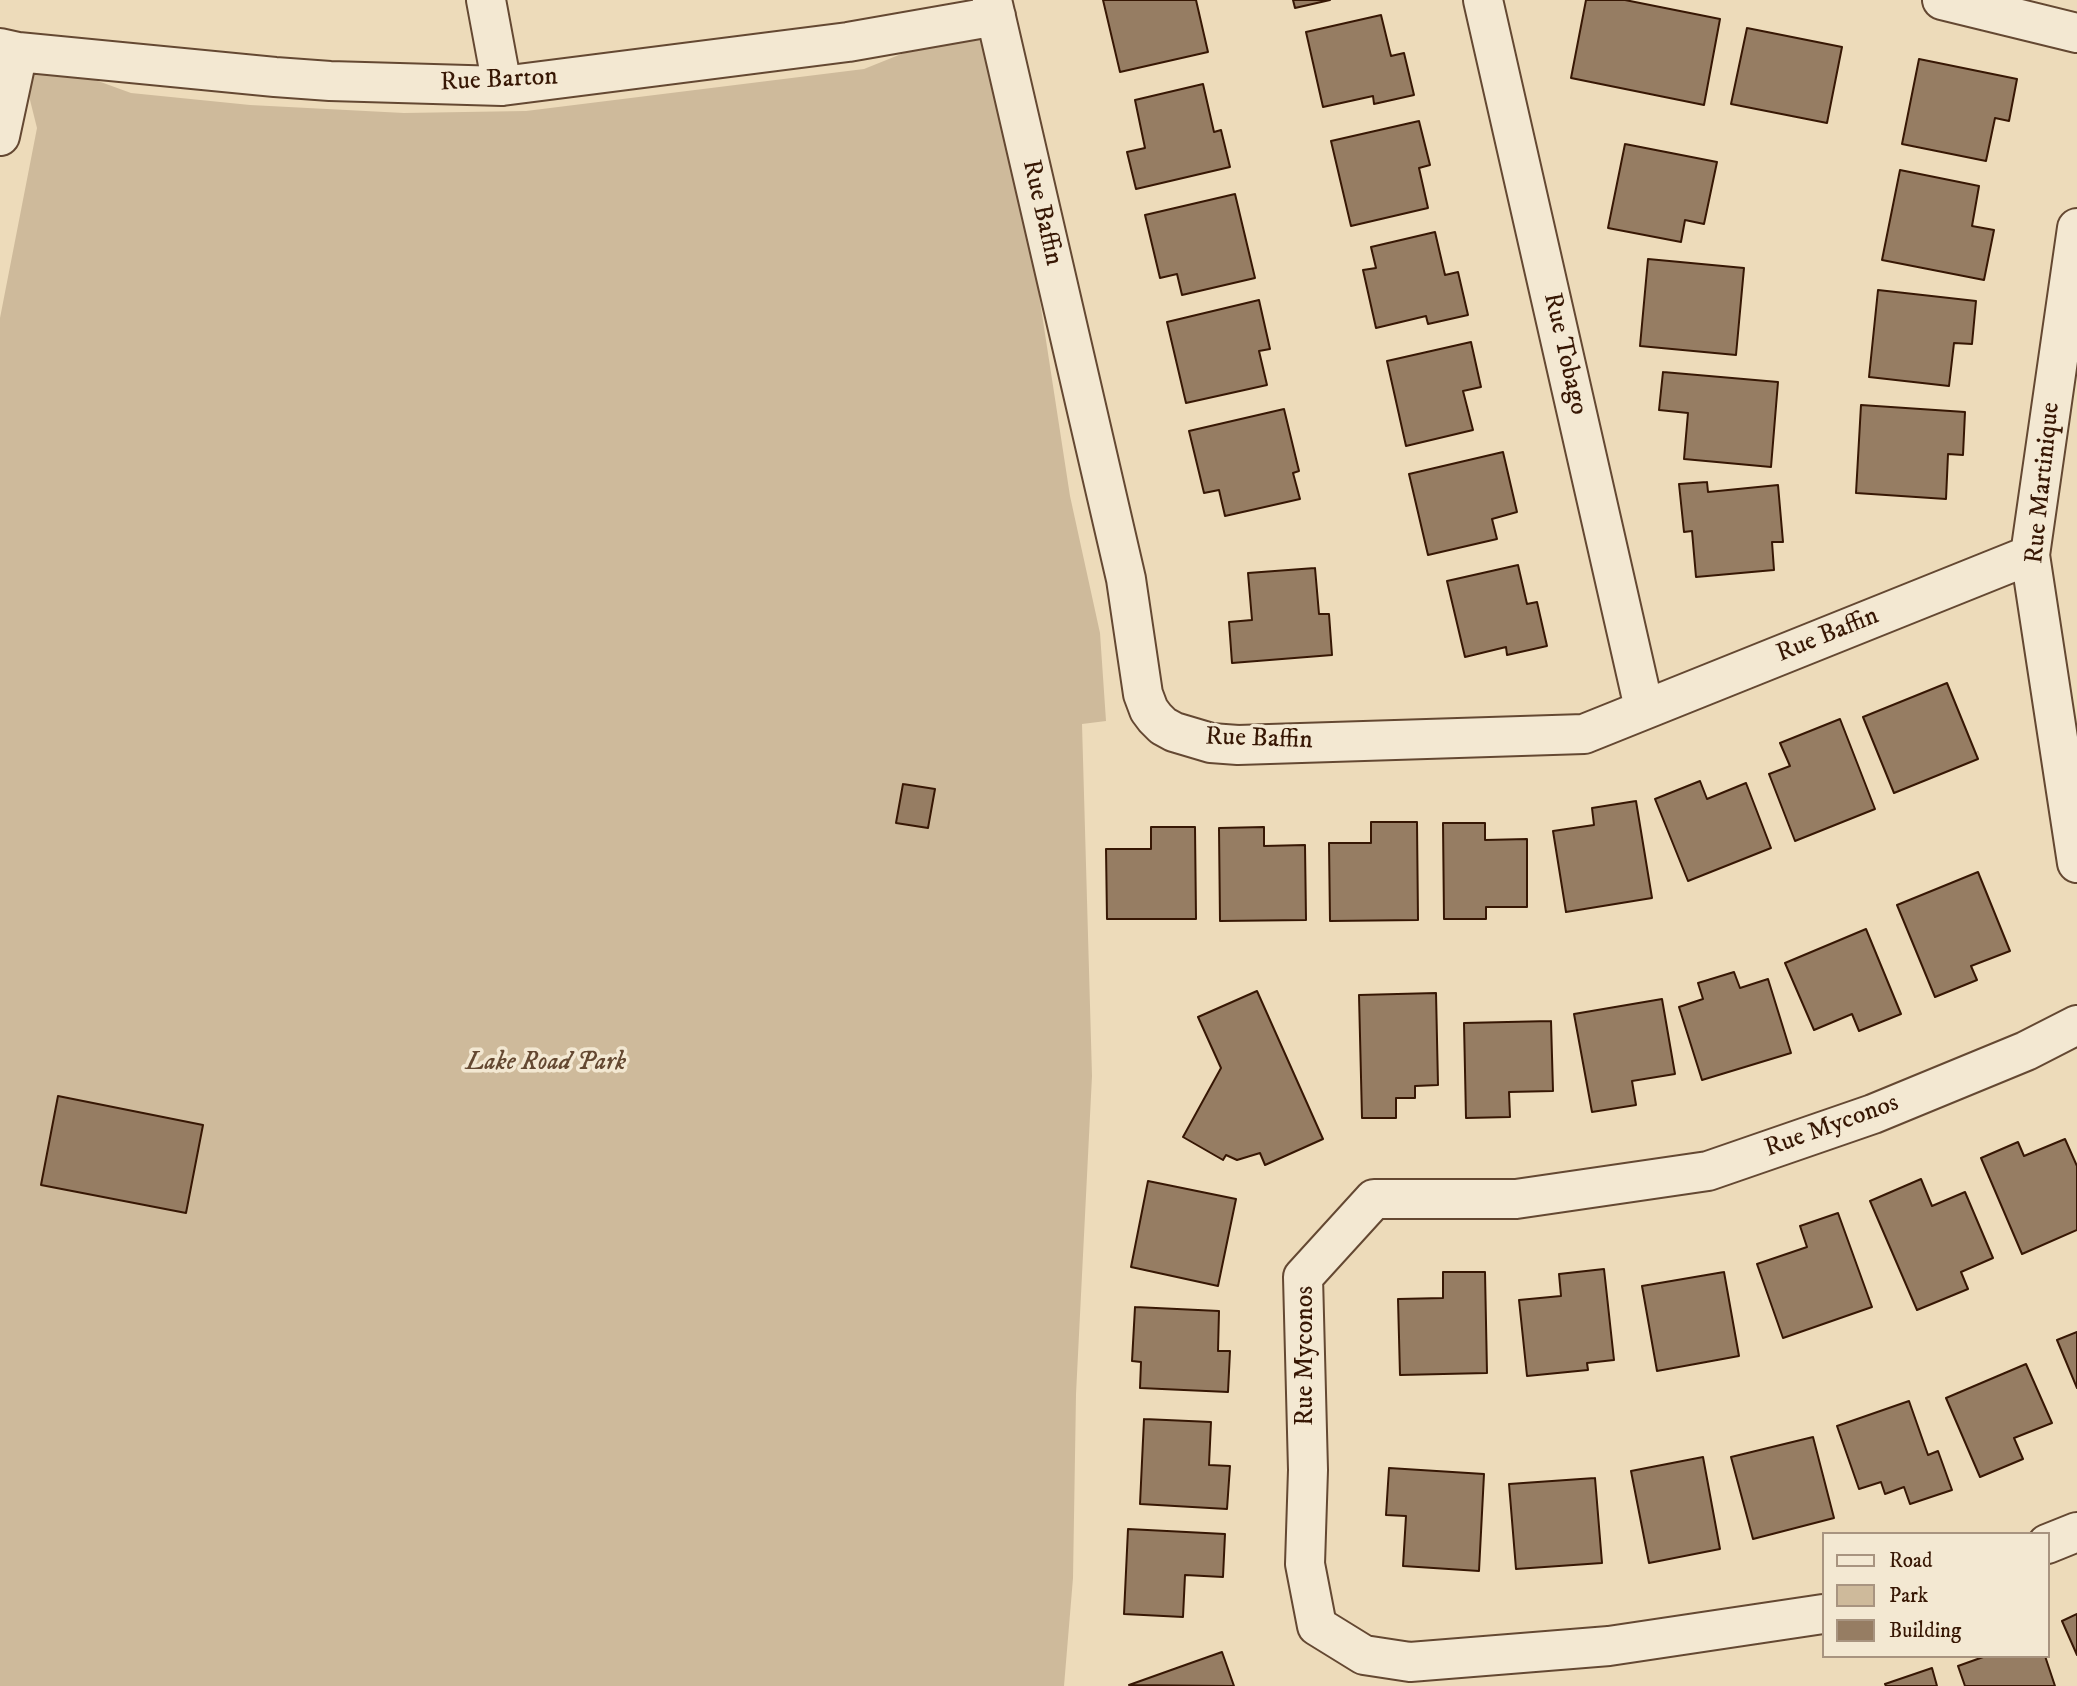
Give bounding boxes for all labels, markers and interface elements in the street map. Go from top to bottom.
street label: Rue Barton [439,62,559,100]
street label: Rue Baffin [1014,157,1068,269]
street label: Rue Tobago [1535,290,1593,418]
street label: Rue Martinique [2020,401,2068,565]
street label: Rue Baffin [1772,601,1884,671]
street label: Rue Baffin [1205,723,1313,757]
park label: Lake Road Park [466,1048,626,1080]
street label: Rue Myconos [1761,1088,1903,1166]
street label: Rue Myconos [1291,1286,1323,1426]
legend [1822,1532,2049,1658]
text: Road [1889,1548,1933,1574]
text: Park [1889,1583,1928,1609]
text: Building [1889,1618,1961,1644]

